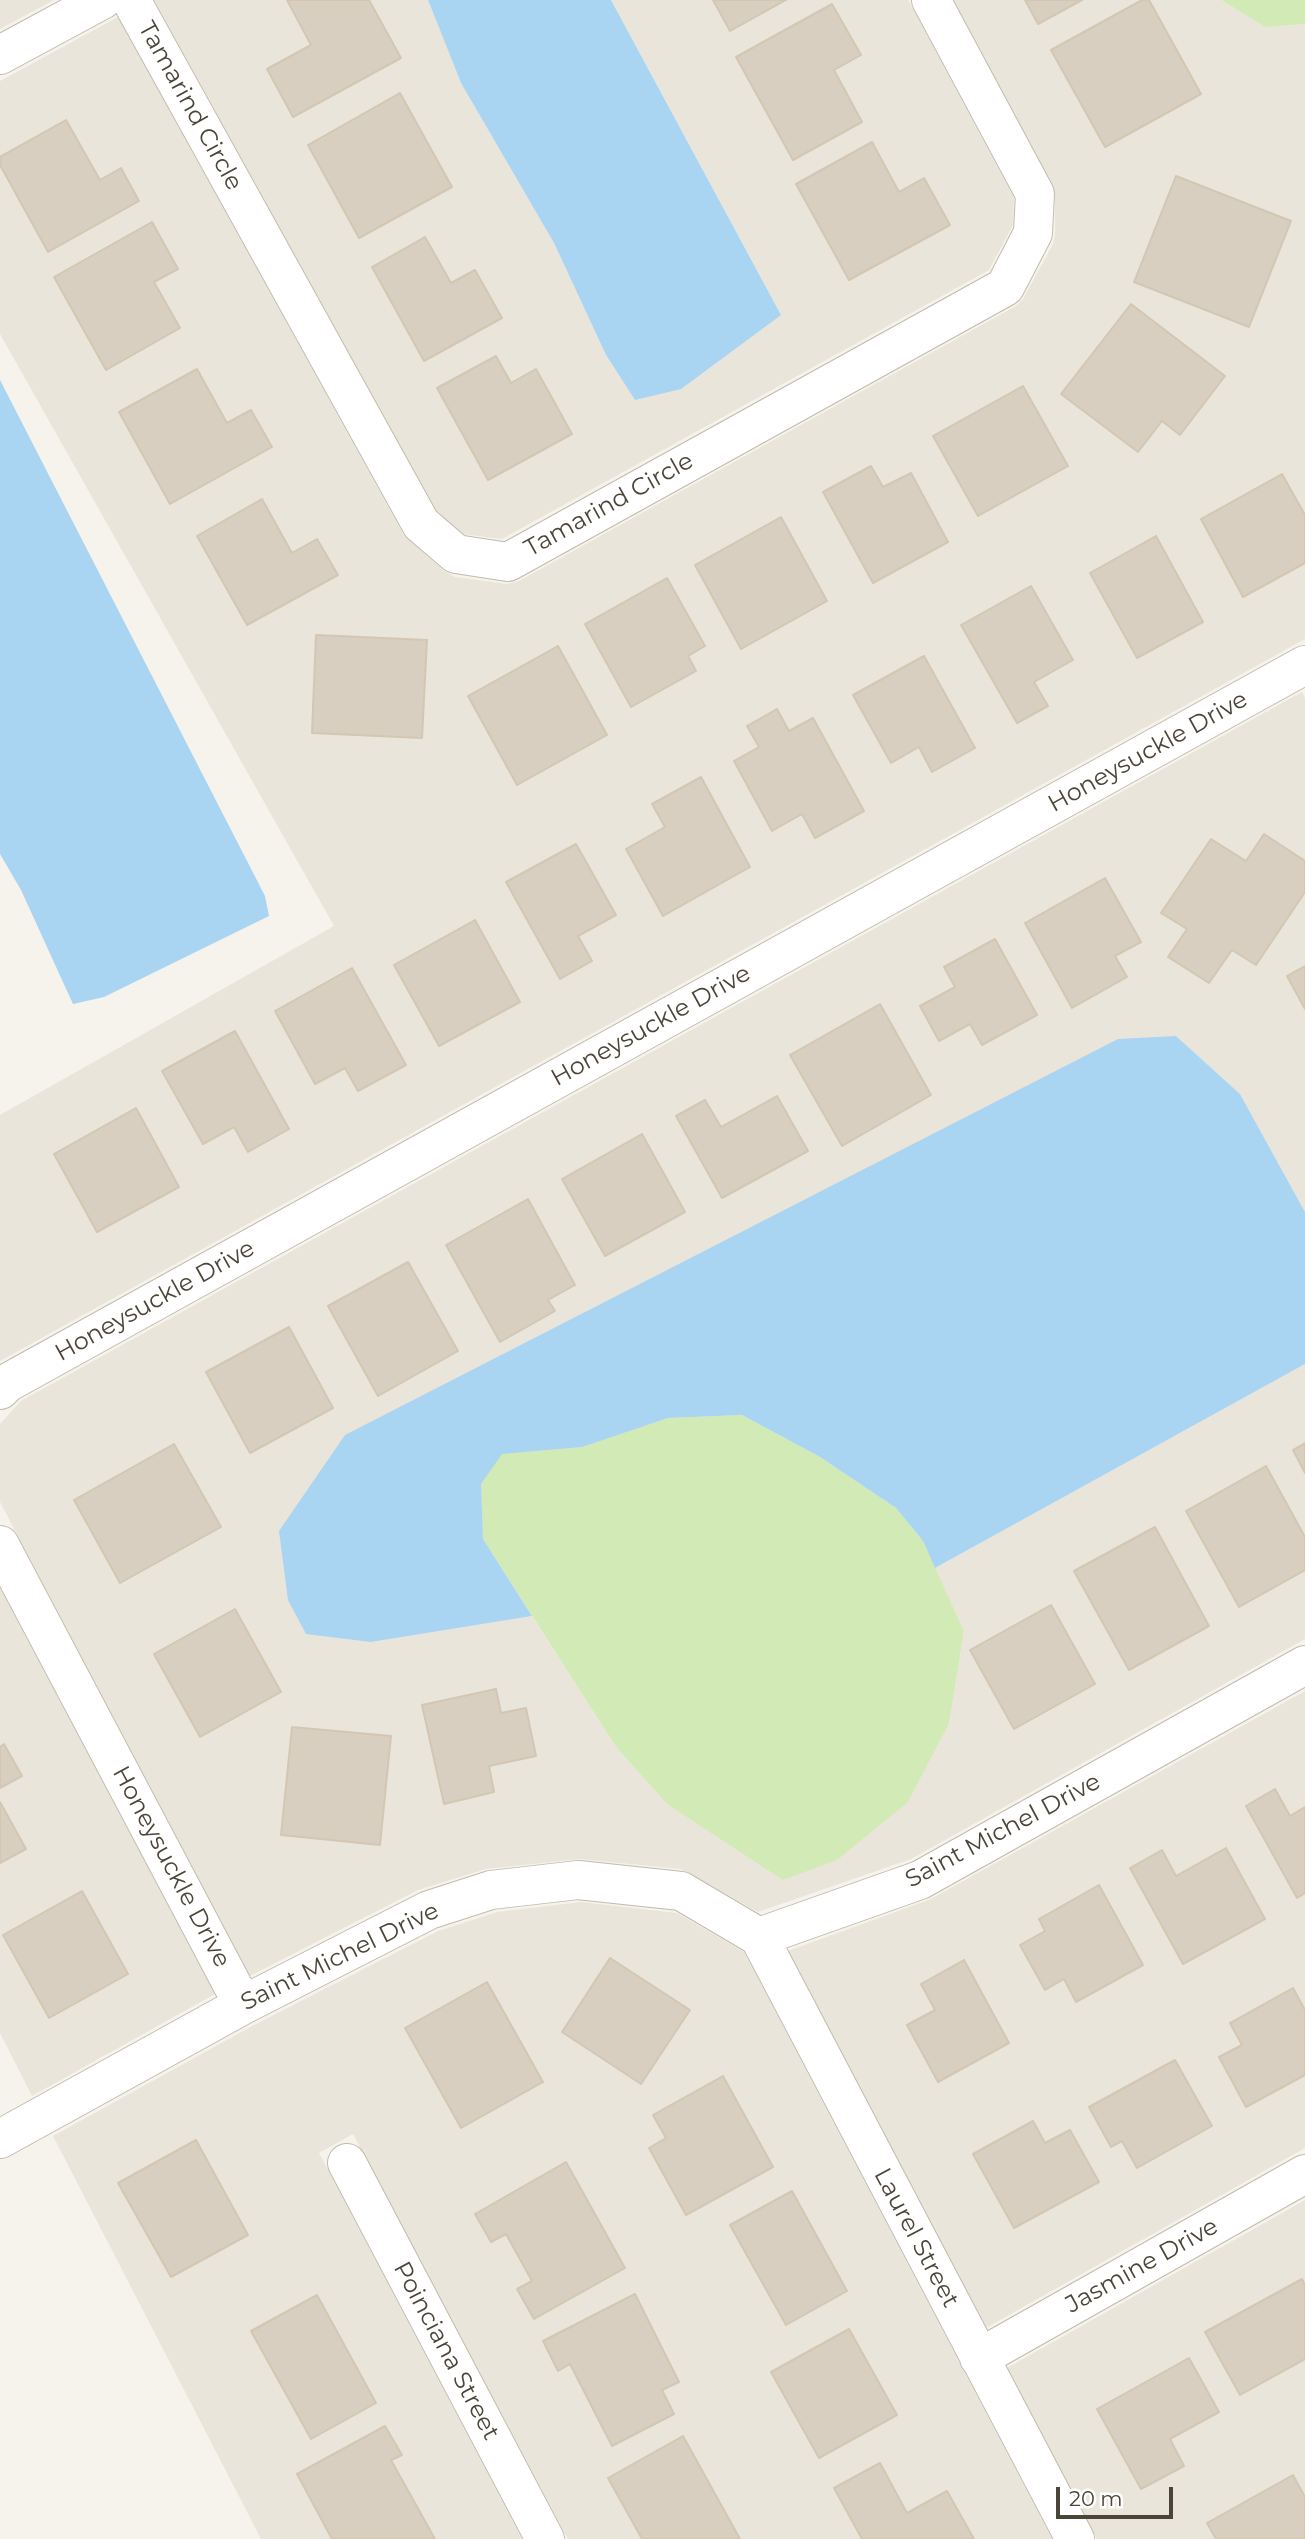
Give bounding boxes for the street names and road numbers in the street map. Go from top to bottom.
street label: Tamarind Circle [132,17,248,195]
street label: Tamarind Circle [520,447,698,563]
street label: Honeysuckle Drive [1043,685,1253,819]
street label: Honeysuckle Drive [546,959,756,1093]
street label: Honeysuckle Drive [50,1234,260,1368]
street label: Honeysuckle Drive [106,1762,236,1972]
street label: Saint Michel Drive [901,1767,1105,1895]
street label: Saint Michel Drive [236,1897,444,2017]
street label: Laurel Street [867,2163,965,2313]
street label: Jasmine Drive [1061,2212,1223,2320]
street label: Poinciana Street [387,2257,505,2445]

